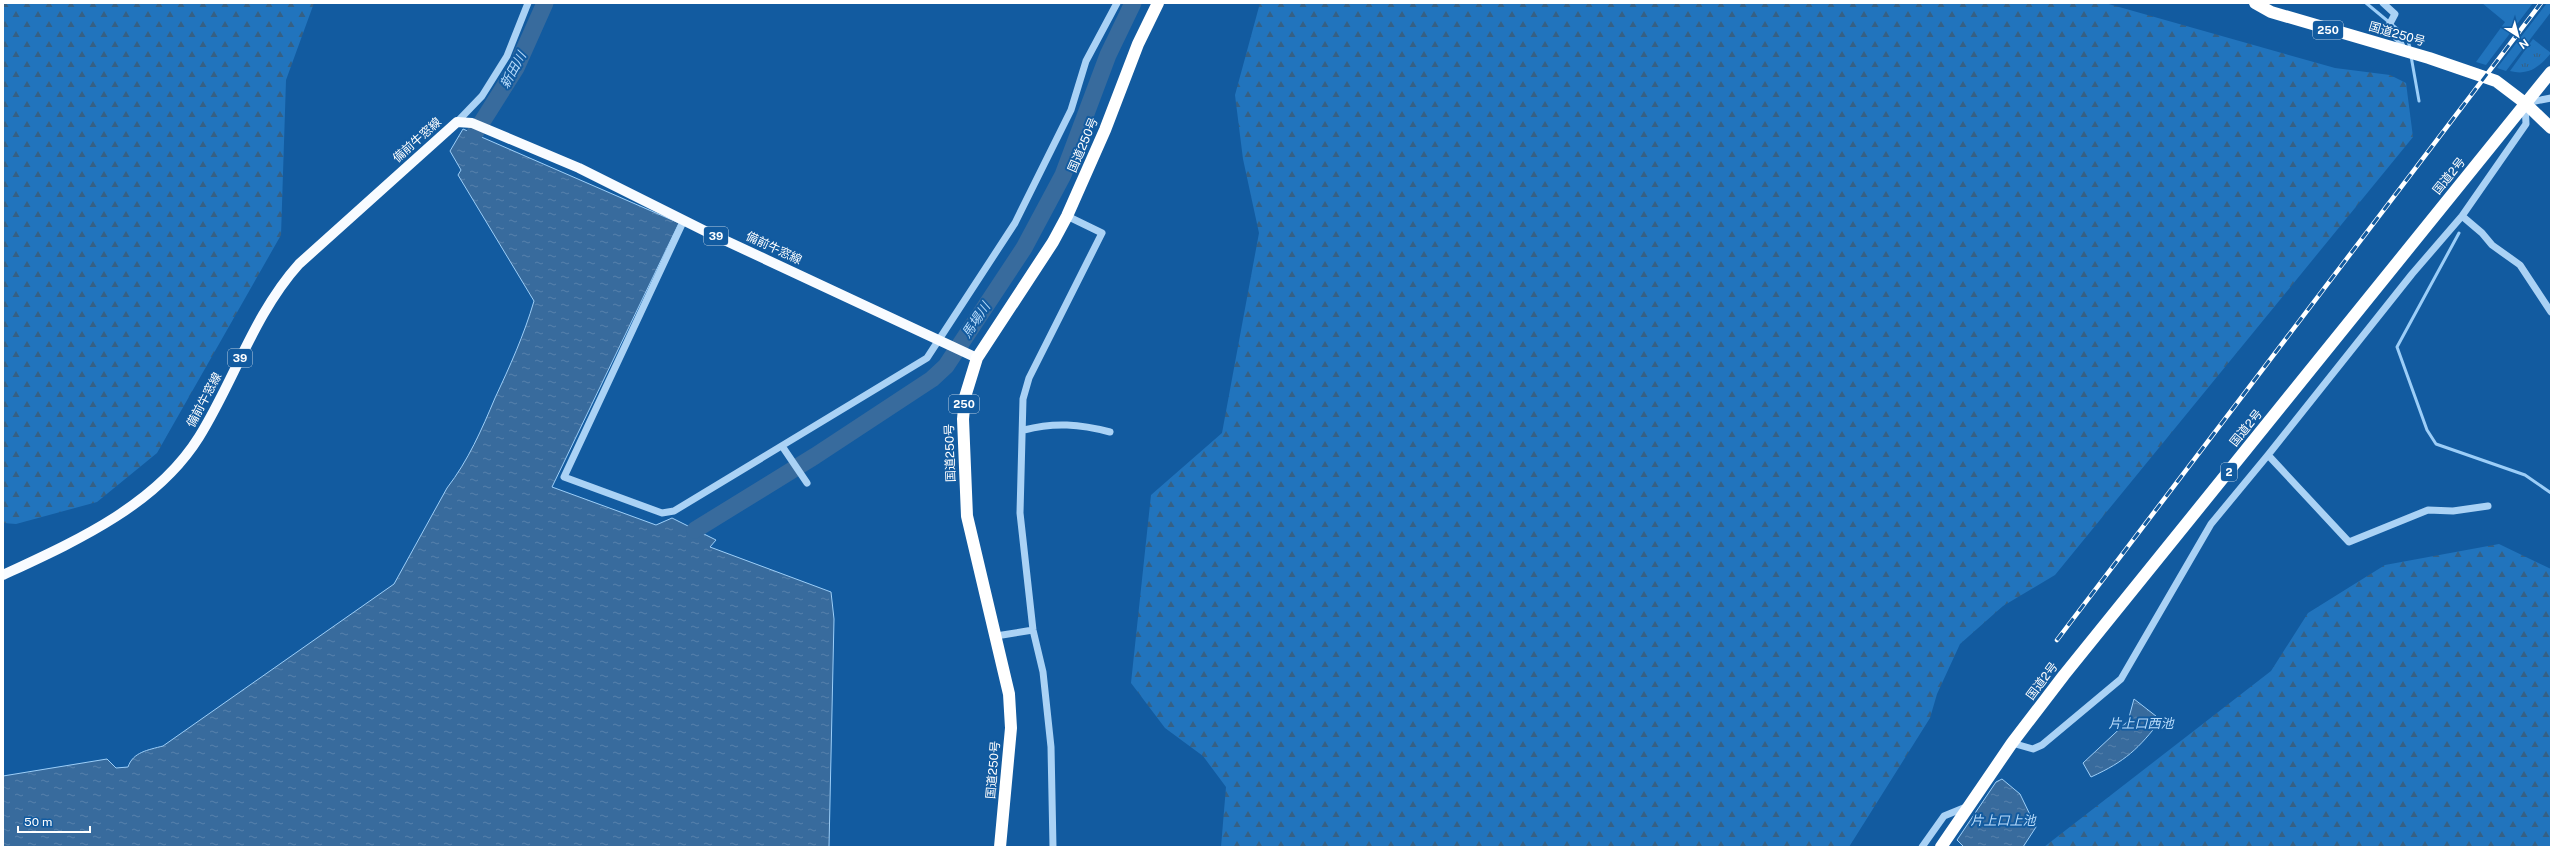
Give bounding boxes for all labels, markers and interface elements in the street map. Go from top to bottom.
north arrow [2498,16,2538,56]
street label: 国道250号 [2367,19,2427,49]
road number: 250 [2313,21,2343,39]
text: N [2517,37,2531,51]
water label: 新田川 [497,48,530,91]
street label: 備前牛窓線 [390,115,444,165]
street label: 国道250号 [1065,115,1101,175]
street label: 国道2号 [2430,155,2468,197]
road number: 39 [704,227,728,245]
street label: 備前牛窓線 [744,229,804,267]
water label: 馬場川 [959,298,994,340]
road number: 39 [228,349,252,367]
street label: 備前牛窓線 [184,370,224,430]
road number: 250 [949,395,979,413]
street label: 国道2号 [2227,407,2265,449]
street label: 国道250号 [942,424,958,482]
road number: 2 [2221,463,2237,481]
street label: 国道2号 [2023,660,2061,702]
water label: 片上口西池 [2108,716,2175,731]
street label: 国道250号 [983,740,1003,800]
scale bar [18,808,90,834]
water label: 片上口上池 [1970,813,2037,828]
text: 50 m [24,815,52,829]

